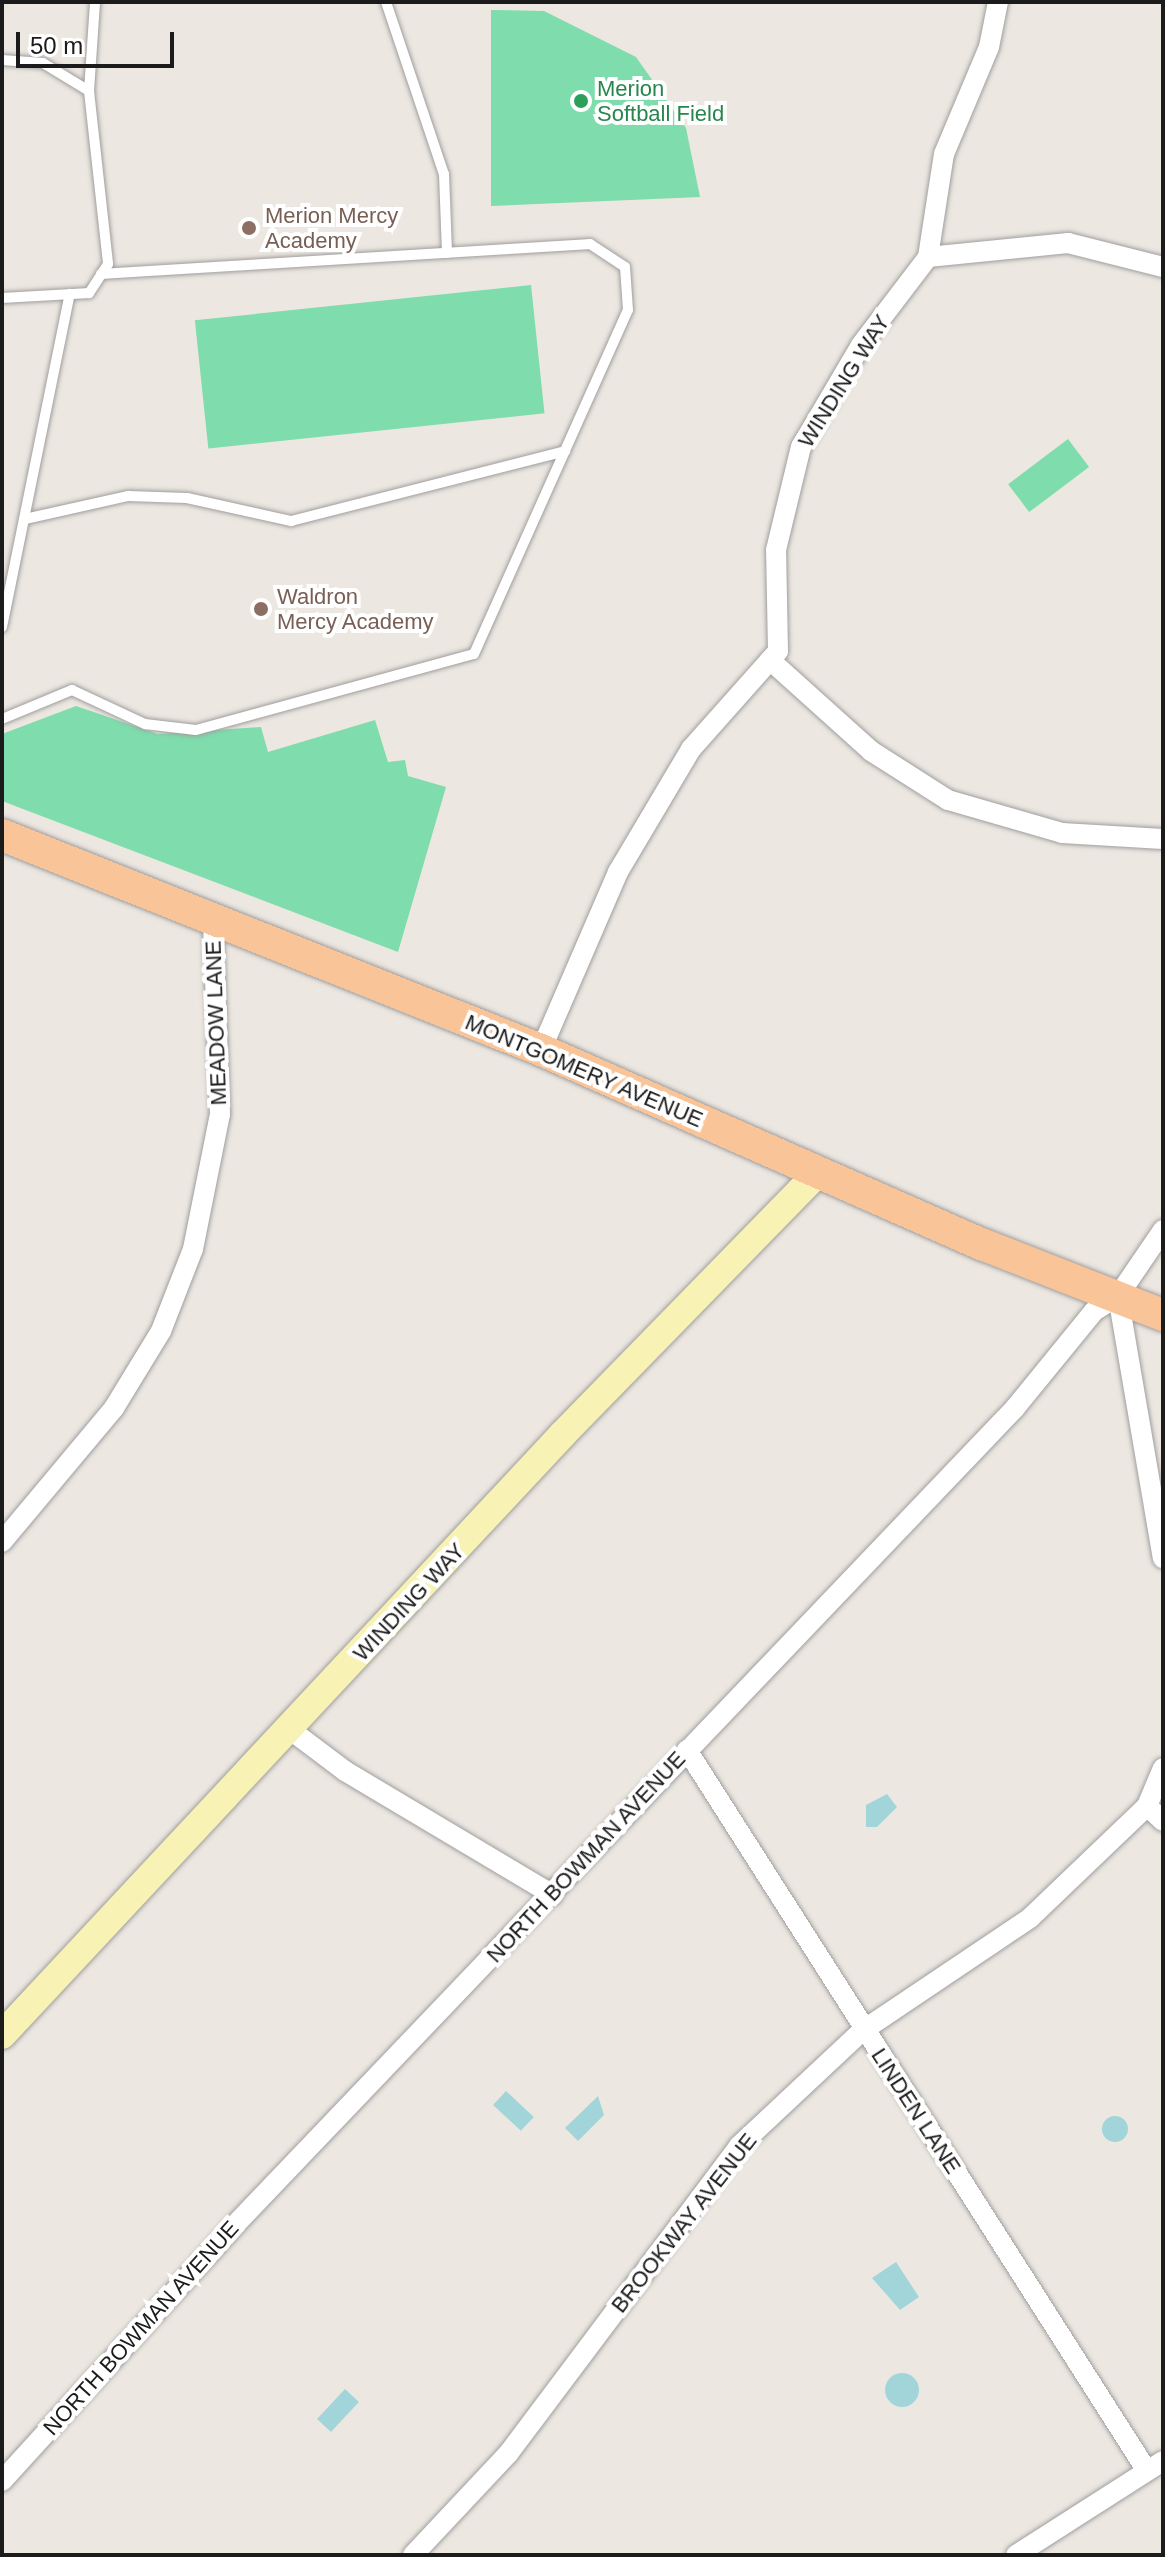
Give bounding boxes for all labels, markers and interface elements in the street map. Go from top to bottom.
scale bar [20,16,178,66]
text: 50 m [30,32,83,59]
place label: Merion Softball Field [597,75,724,126]
marker: Merion Softball Field [572,92,590,110]
place label: Merion Mercy Academy [265,202,398,254]
marker: Merion Mercy Academy [240,219,258,237]
street label: WINDING WAY [793,310,895,452]
place label: Waldron Mercy Academy [277,583,435,634]
marker: Waldron Mercy Academy [252,600,270,618]
street label: MEADOW LANE [200,940,232,1106]
street label: MONTGOMERY AVENUE [461,1009,707,1133]
street label: WINDING WAY [348,1538,470,1666]
street label: NORTH BOWMAN AVENUE [481,1745,691,1969]
street label: LINDEN LANE [866,2043,966,2179]
street label: BROOKWAY AVENUE [605,2127,763,2319]
street label: NORTH BOWMAN AVENUE [37,2215,245,2441]

